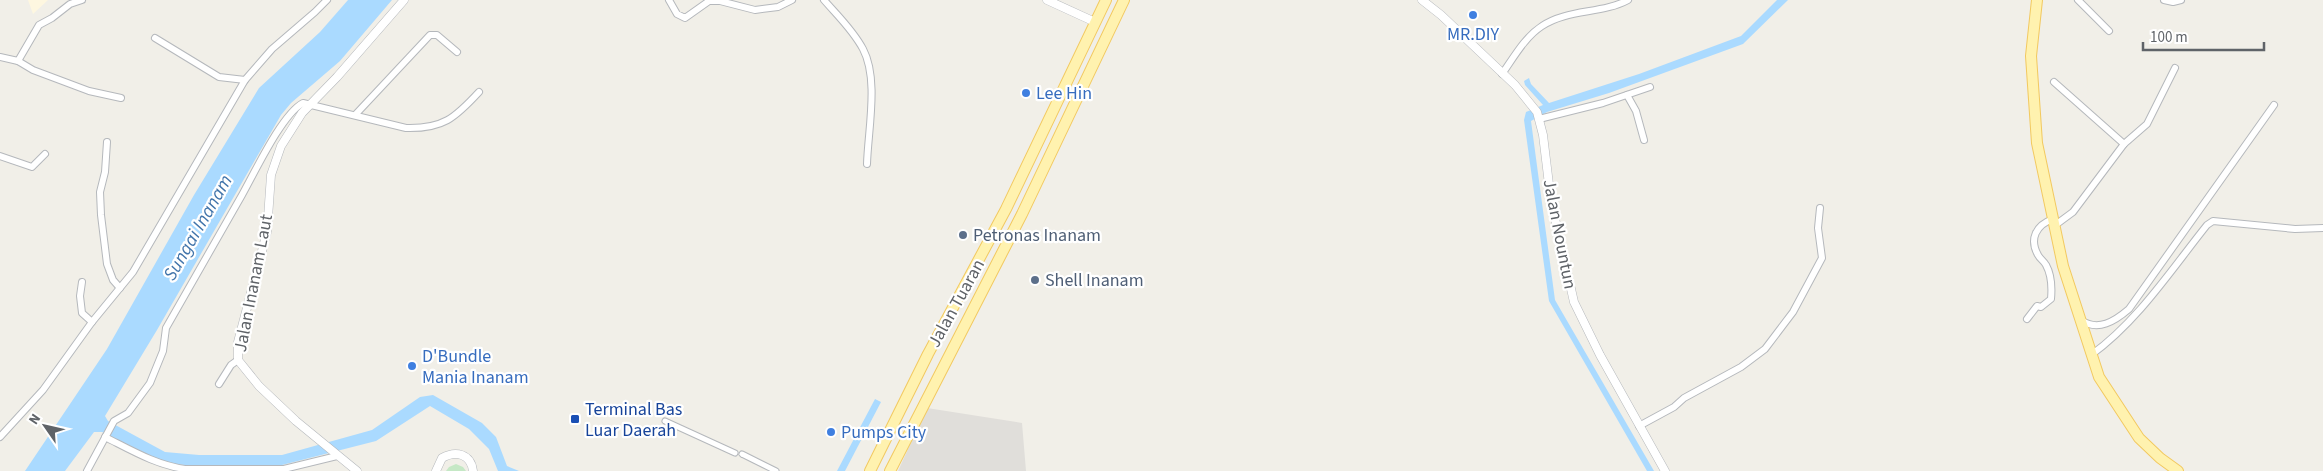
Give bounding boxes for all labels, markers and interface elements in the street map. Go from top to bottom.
marker: MR.DIY [1467,9,1479,21]
scale bar [2143,20,2264,52]
place label: MR.DIY [1447,22,1500,47]
text: 100 m [2150,27,2188,48]
place label: Lee Hin [1036,81,1092,106]
marker: Lee Hin [1020,87,1032,99]
water label: Sungai Inanam [157,170,240,286]
street label: Jalan Nountun [1537,177,1582,291]
street label: Jalan Inanam Laut [228,212,279,354]
place label: Petronas Inanam [973,223,1101,248]
marker: Petronas Inanam [957,229,969,241]
street label: Jalan Tuaran [922,255,991,352]
place label: Shell Inanam [1045,268,1144,293]
marker: Shell Inanam [1029,274,1041,286]
place label: D'Bundle Mania Inanam [422,344,529,390]
marker: D'Bundle Mania Inanam [406,360,418,372]
place label: Terminal Bas Luar Daerah [585,397,682,443]
north arrow [20,401,70,451]
text: N [24,410,46,429]
marker: Terminal Bas Luar Daerah [569,413,581,425]
place label: Pumps City [841,420,927,445]
marker: Pumps City [825,426,837,438]

